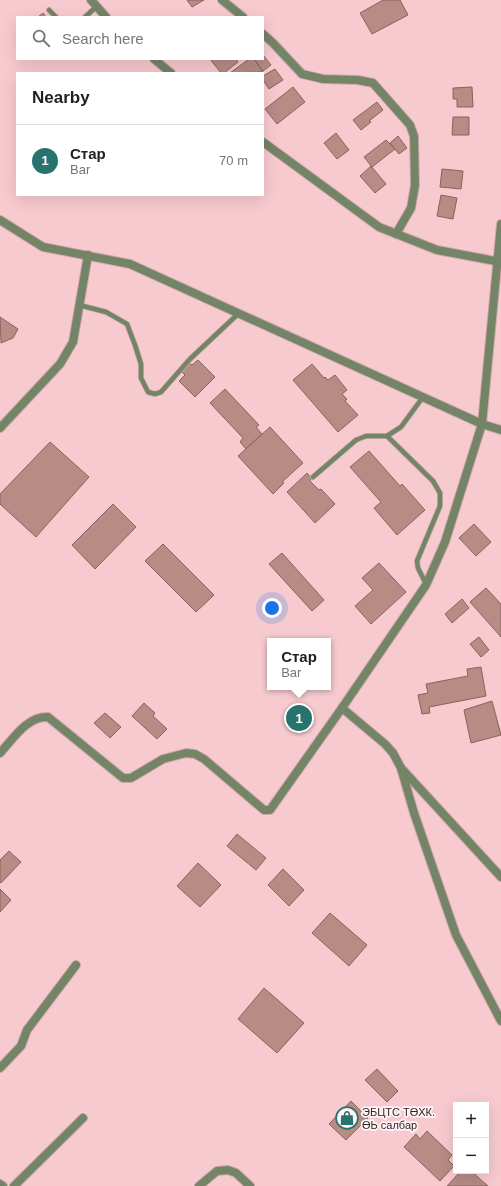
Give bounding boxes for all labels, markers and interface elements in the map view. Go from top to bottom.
search box [16,16,264,60]
icon: search [30,27,52,49]
text: Search here [62,30,144,47]
text: Nearby [32,88,90,107]
text: Стар [70,145,106,162]
text: 1 [41,153,49,168]
text: 70 m [219,153,248,168]
text: Bar [70,162,90,177]
your location [262,598,282,618]
popup [267,638,331,690]
text: Стар [281,648,317,665]
text: Bar [281,665,301,680]
pin: 1 [286,703,312,733]
map controls [453,1102,489,1174]
button: + [453,1102,489,1138]
shop icon: ЭБЦТС ТӨХК. ӨЬ салбар [334,1105,360,1131]
place label: ЭБЦТС ТӨХК. ӨЬ салбар [362,1106,435,1131]
button: − [453,1138,489,1174]

